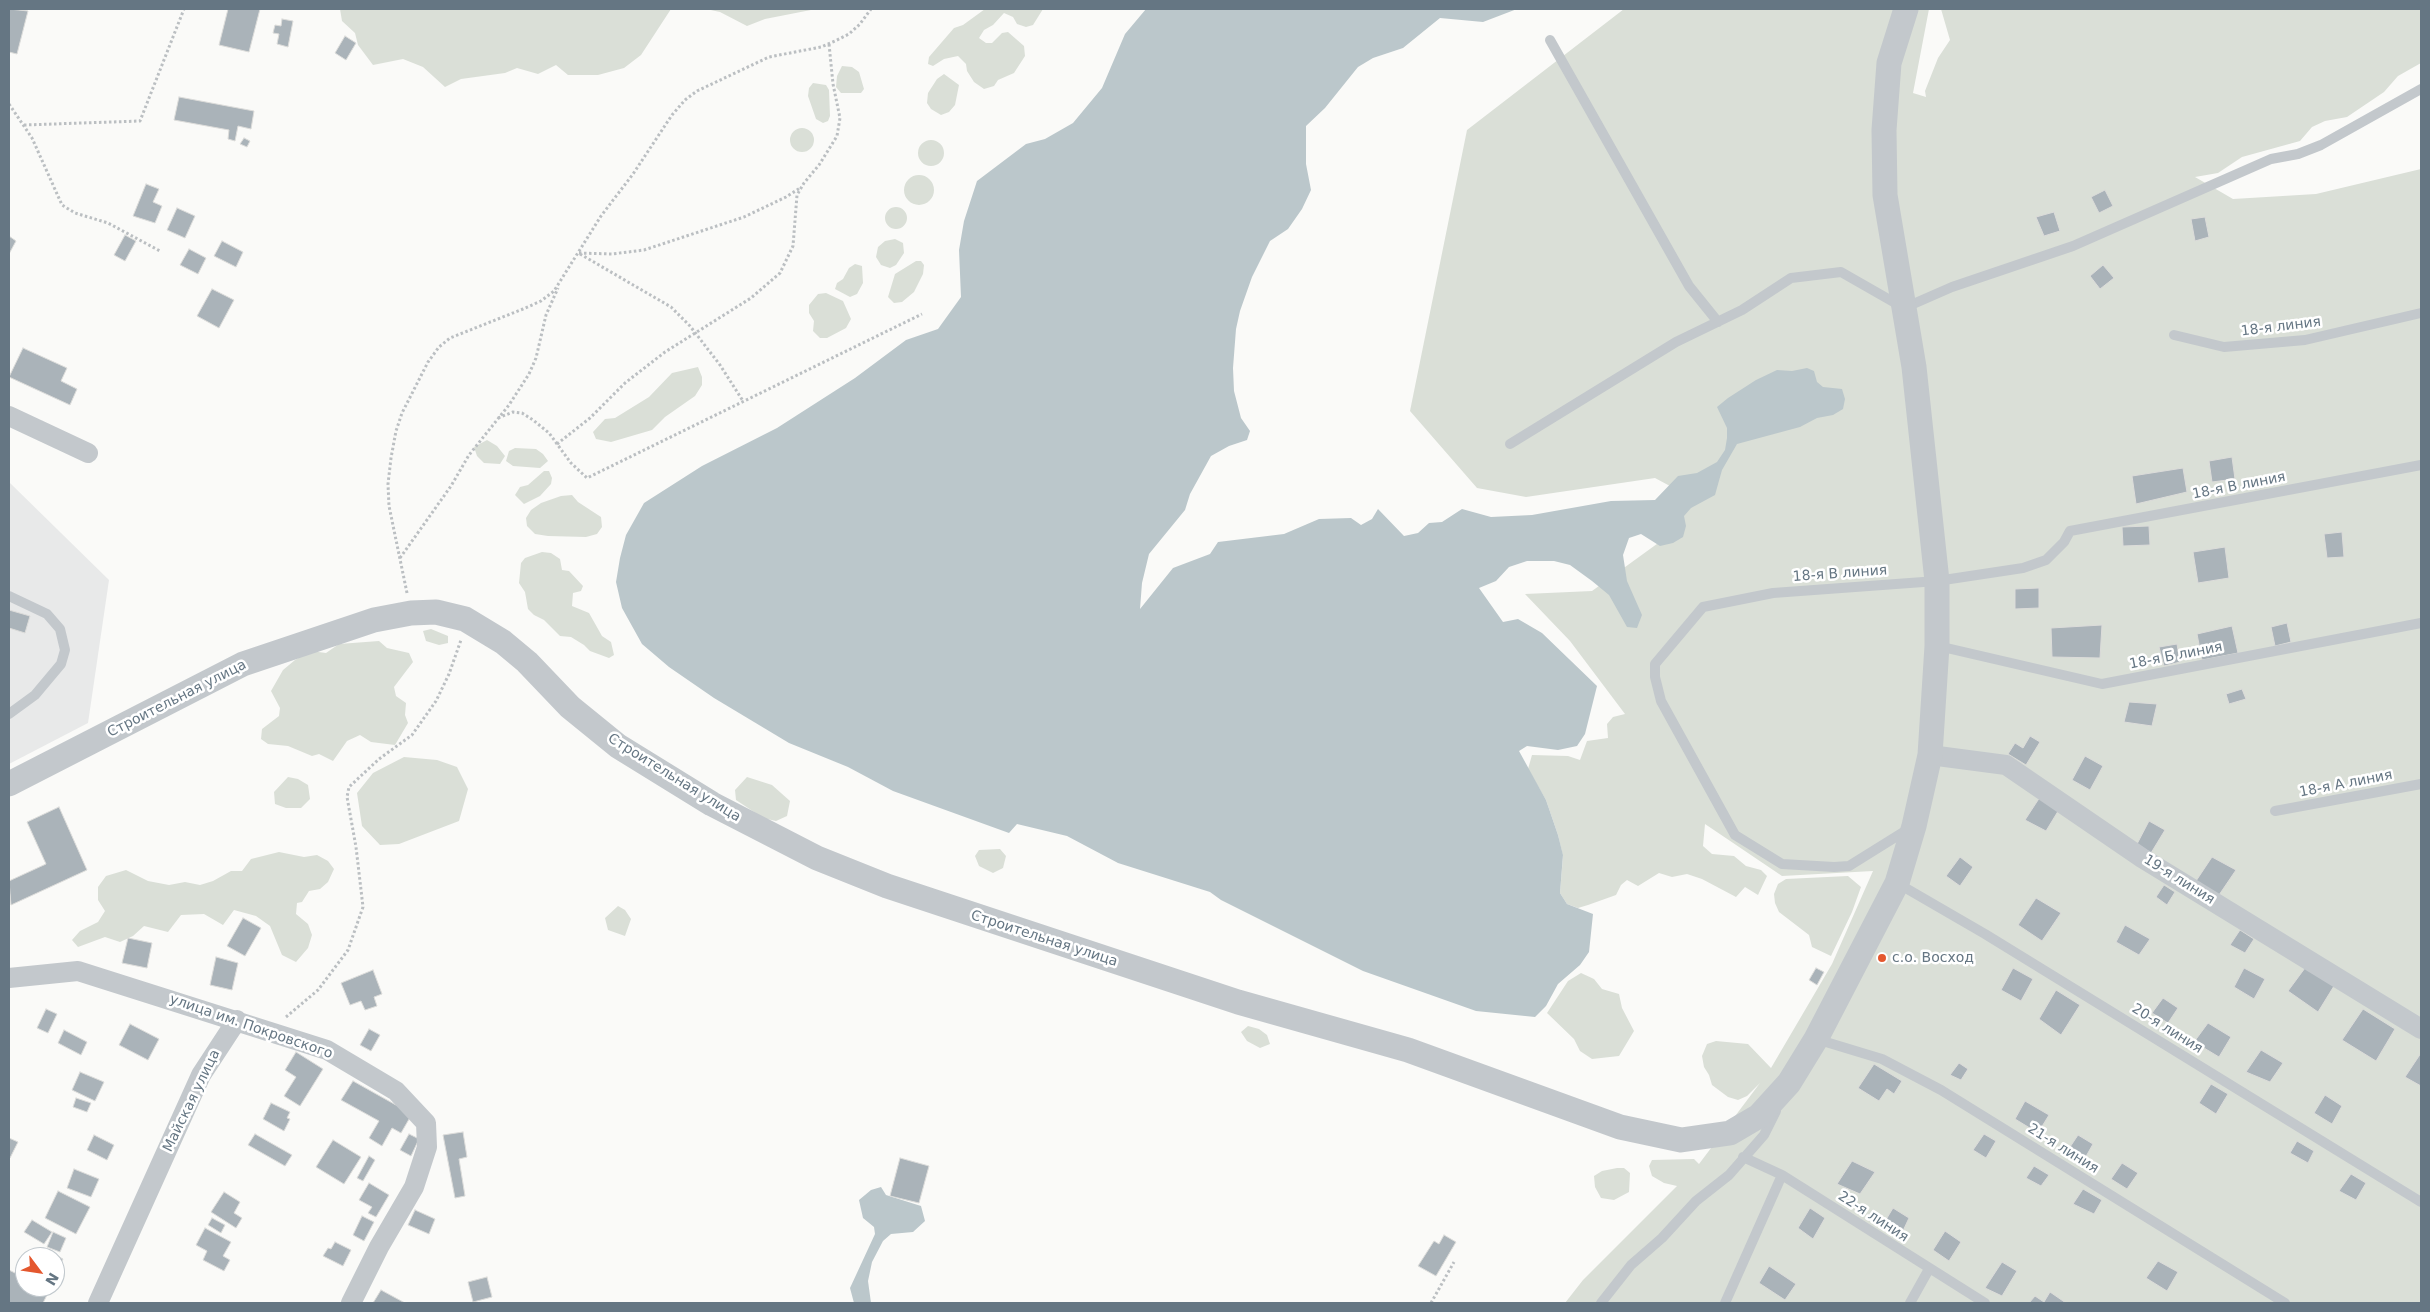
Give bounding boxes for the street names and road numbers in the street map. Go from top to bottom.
street label: 18-я линия [2240,314,2322,340]
street label: 18-я В линия [2191,469,2287,503]
street label: 18-я В линия [1792,562,1888,586]
street label: 18-я Б линия [2128,639,2224,673]
street label: Строительная улица [105,657,249,741]
street label: Строительная улица [604,730,744,826]
street label: 18-я А линия [2298,767,2394,801]
street label: 19-я линия [2140,852,2218,908]
street label: Строительная улица [968,907,1120,971]
street label: улица им. Покровского [167,991,335,1063]
street label: 20-я линия [2128,1001,2206,1057]
street label: Майская улица [160,1047,224,1155]
street label: 21-я линия [2024,1121,2102,1177]
street label: 22-я линия [1835,1188,1911,1246]

